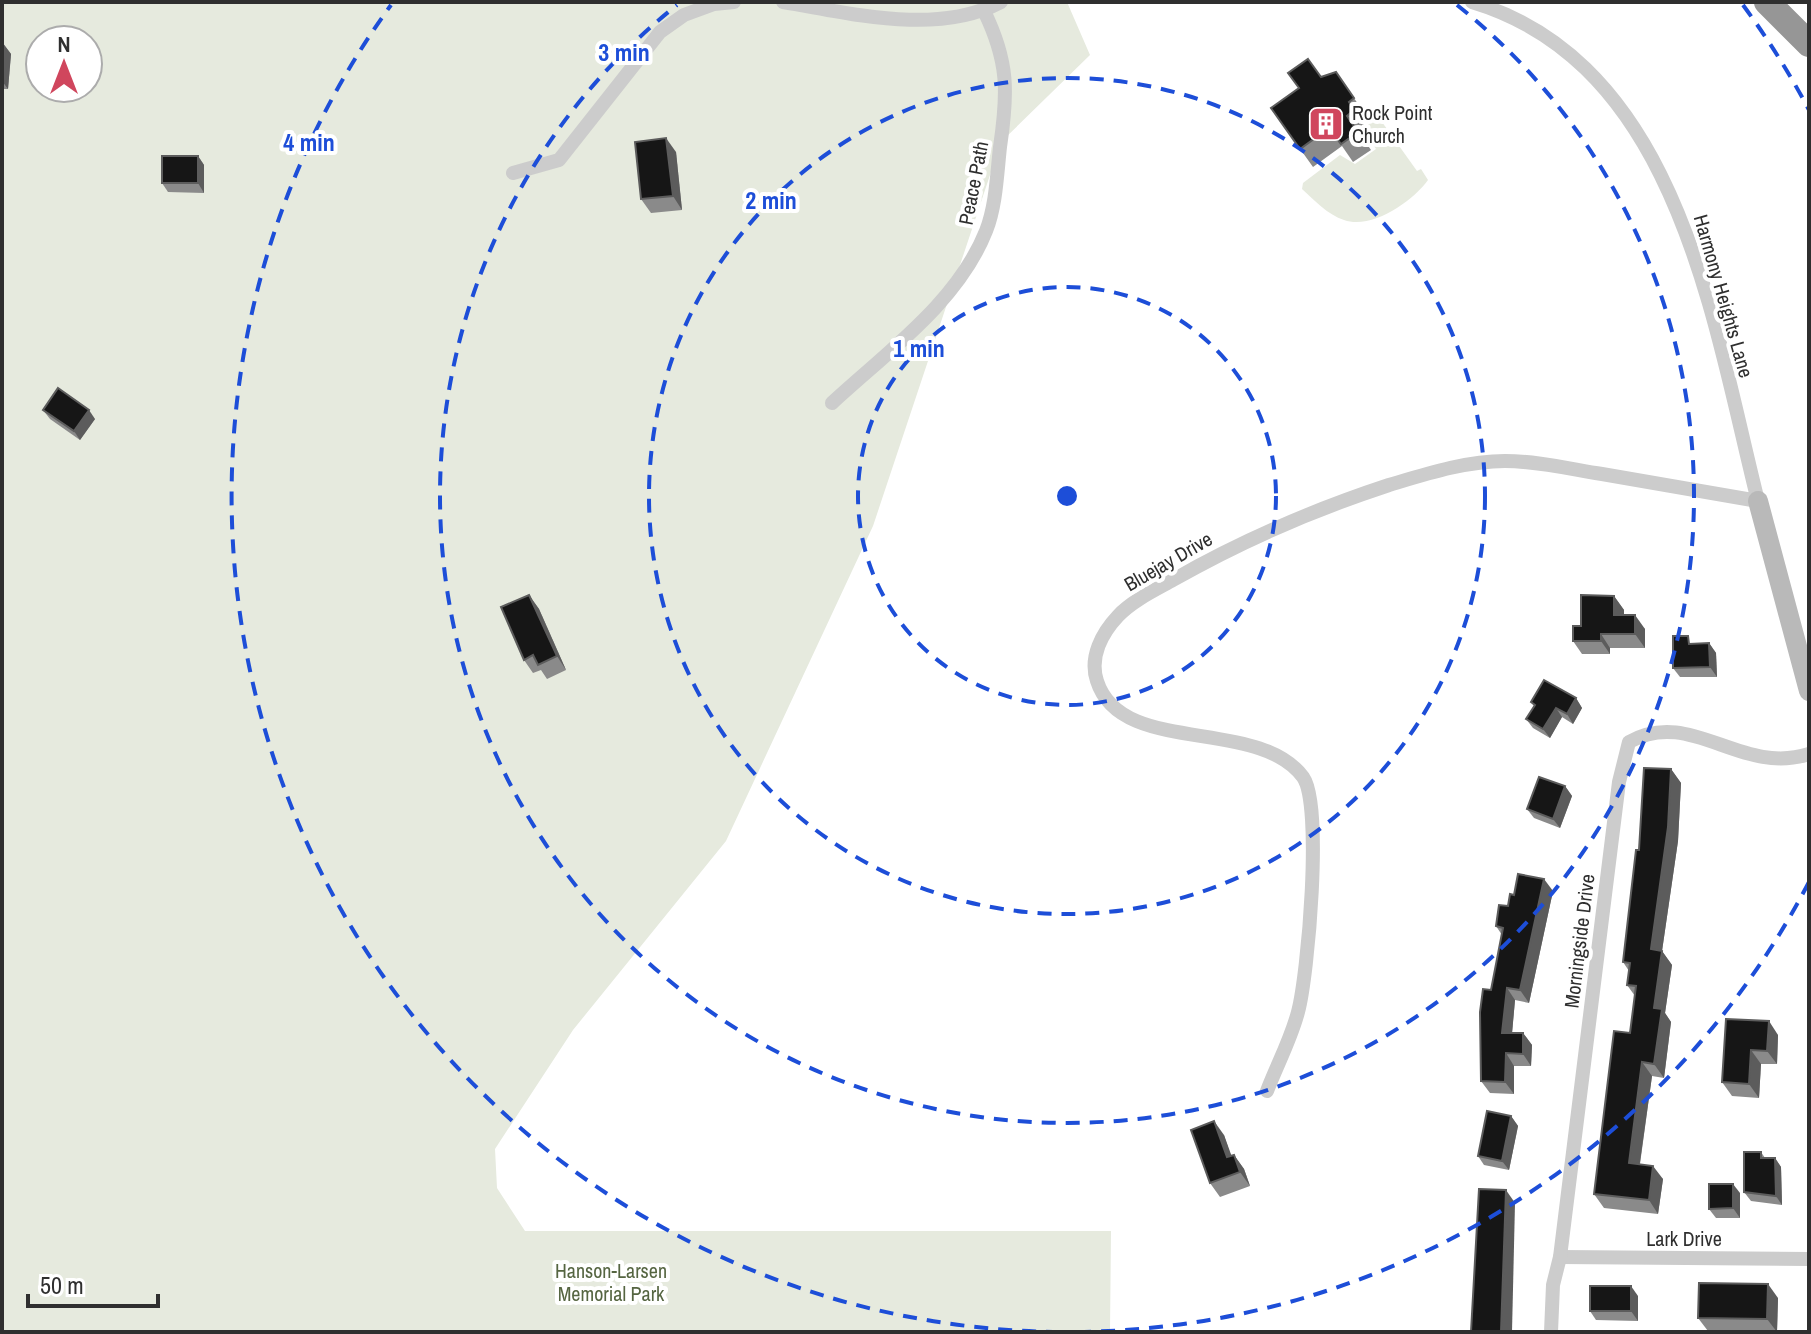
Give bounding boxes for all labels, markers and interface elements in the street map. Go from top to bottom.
north arrow [24,24,104,104]
text: N [57,29,71,59]
text: 3 min [598,36,650,68]
place label: Rock Point Church [1352,99,1433,149]
building icon: Rock Point Church [1307,105,1345,143]
text: 4 min [283,126,335,158]
street label: Peace Path [952,139,994,227]
text: 2 min [745,184,797,216]
street label: Harmony Heights Lane [1688,211,1760,381]
text: 1 min [893,332,945,364]
centre of rings [1053,482,1081,510]
street label: Bluejay Drive [1119,525,1217,597]
street label: Morningside Drive [1557,872,1601,1010]
street label: Lark Drive [1646,1225,1722,1252]
park label: Hanson-Larsen Memorial Park [555,1257,667,1307]
scale bar [28,1258,158,1308]
text: 50 m [40,1269,84,1301]

